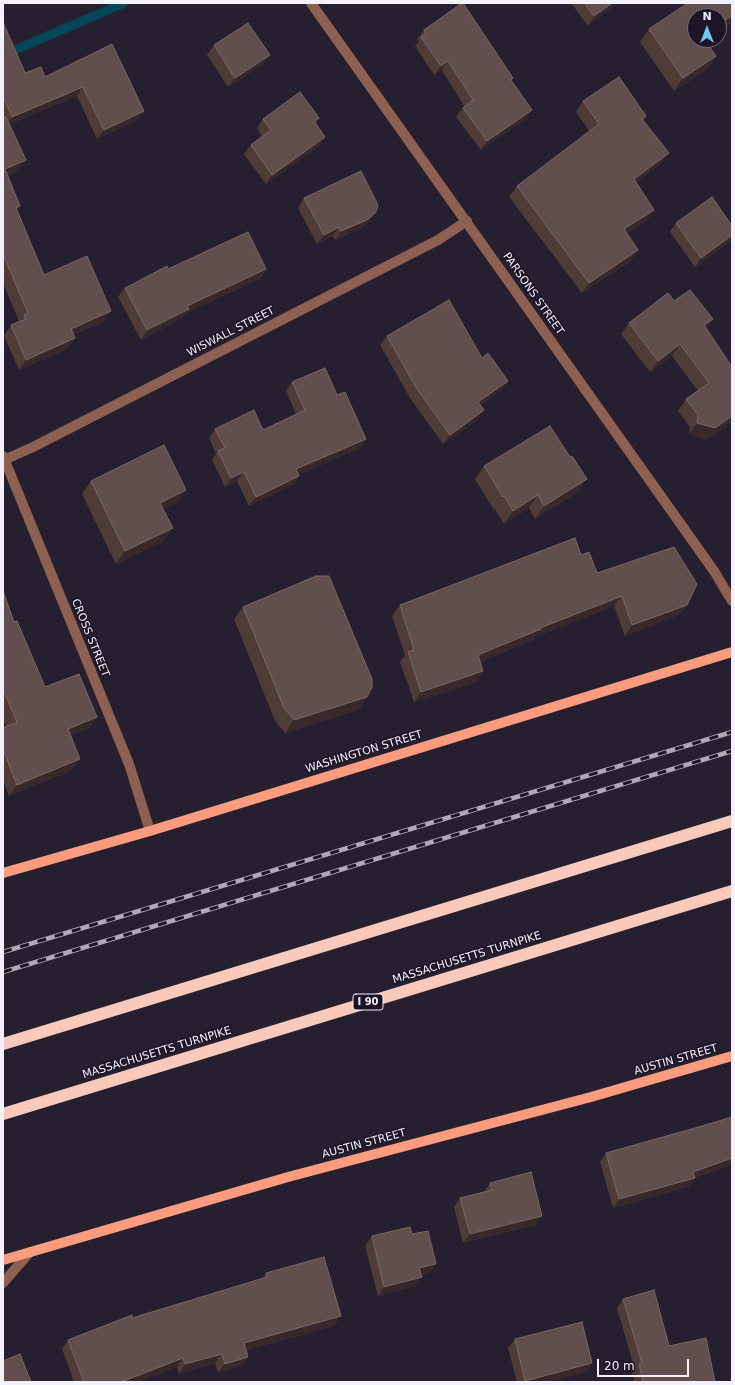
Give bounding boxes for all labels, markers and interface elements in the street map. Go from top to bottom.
north arrow [687,8,727,48]
text: N [702,10,712,23]
street label: PARSONS STREET [500,250,566,338]
street label: WISWALL STREET [185,304,277,360]
street label: CROSS STREET [68,597,112,679]
street label: WASHINGTON STREET [304,728,424,776]
street label: MASSACHUSETTS TURNPIKE [391,929,543,987]
road number: I 90 [353,994,383,1010]
street label: MASSACHUSETTS TURNPIKE [81,1024,233,1082]
street label: AUSTIN STREET [633,1042,719,1078]
street label: AUSTIN STREET [321,1126,407,1162]
scale bar [599,1351,691,1377]
text: 20 m [604,1359,635,1373]

